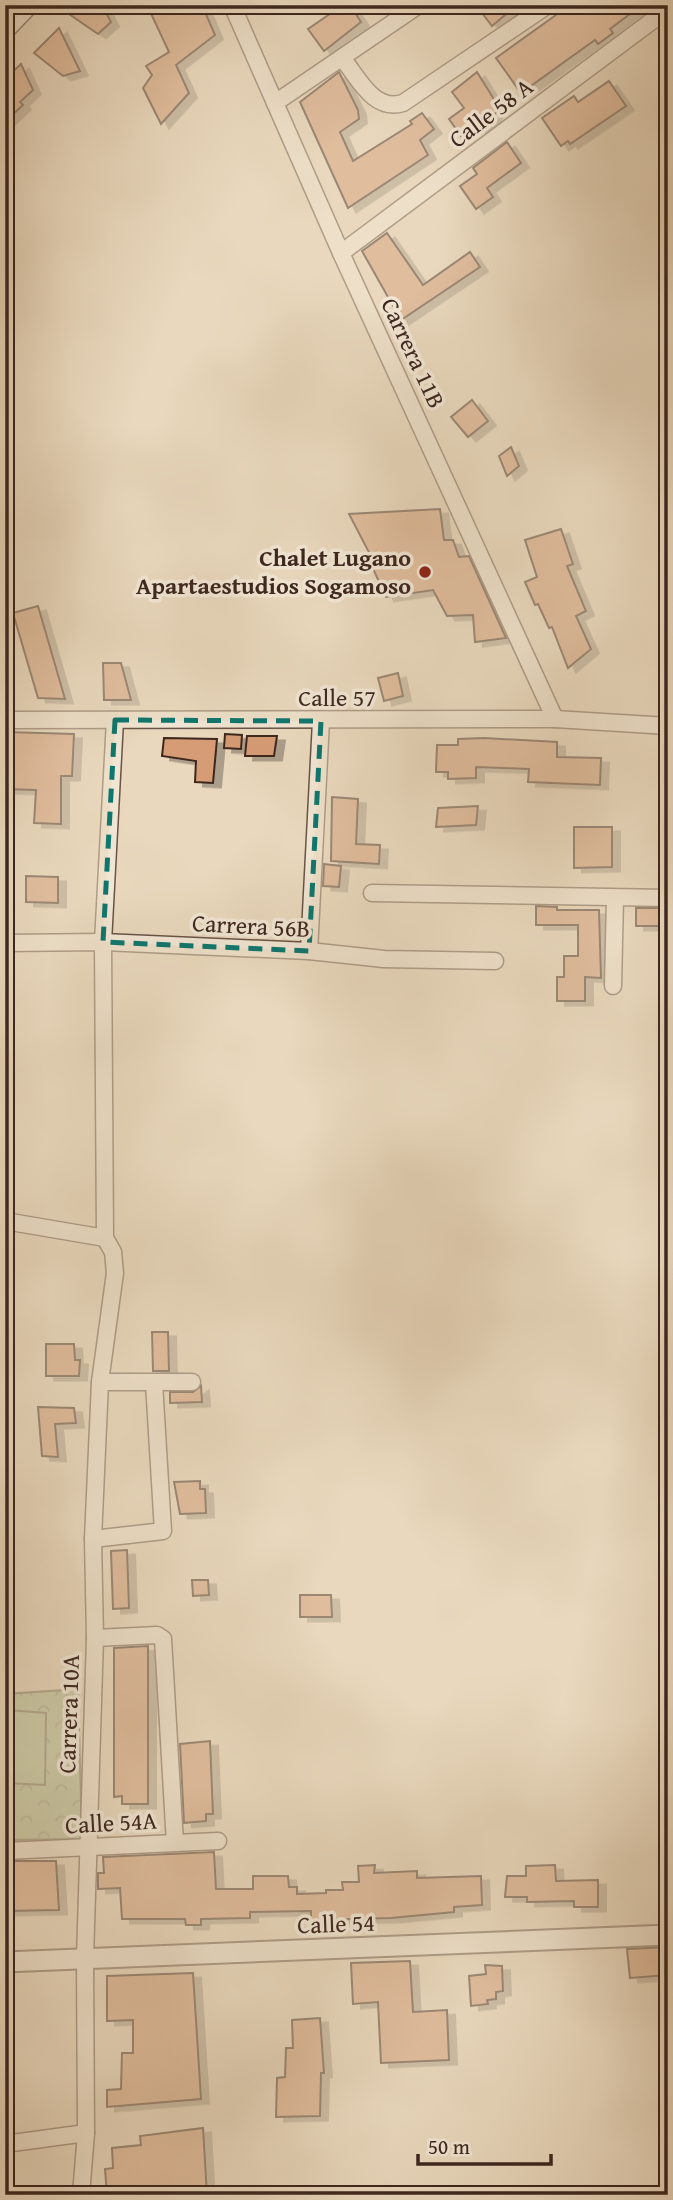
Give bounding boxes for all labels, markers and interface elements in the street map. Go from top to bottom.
street label: Calle 58 A [441,69,540,156]
street label: Carrera 11B [373,292,454,414]
place label: Chalet Lugano Apartaestudios Sogamoso [136,540,411,603]
marker: Chalet Lugano Apartaestudios Sogamoso [417,564,433,580]
street label: Calle 57 [298,680,376,715]
street label: Carrera 56B [191,905,311,946]
street label: Carrera 10A [49,1653,88,1774]
street label: Calle 54A [64,1803,158,1842]
street label: Calle 54 [297,1905,375,1942]
scale bar [418,2123,550,2167]
text: 50 m [428,2131,470,2162]

